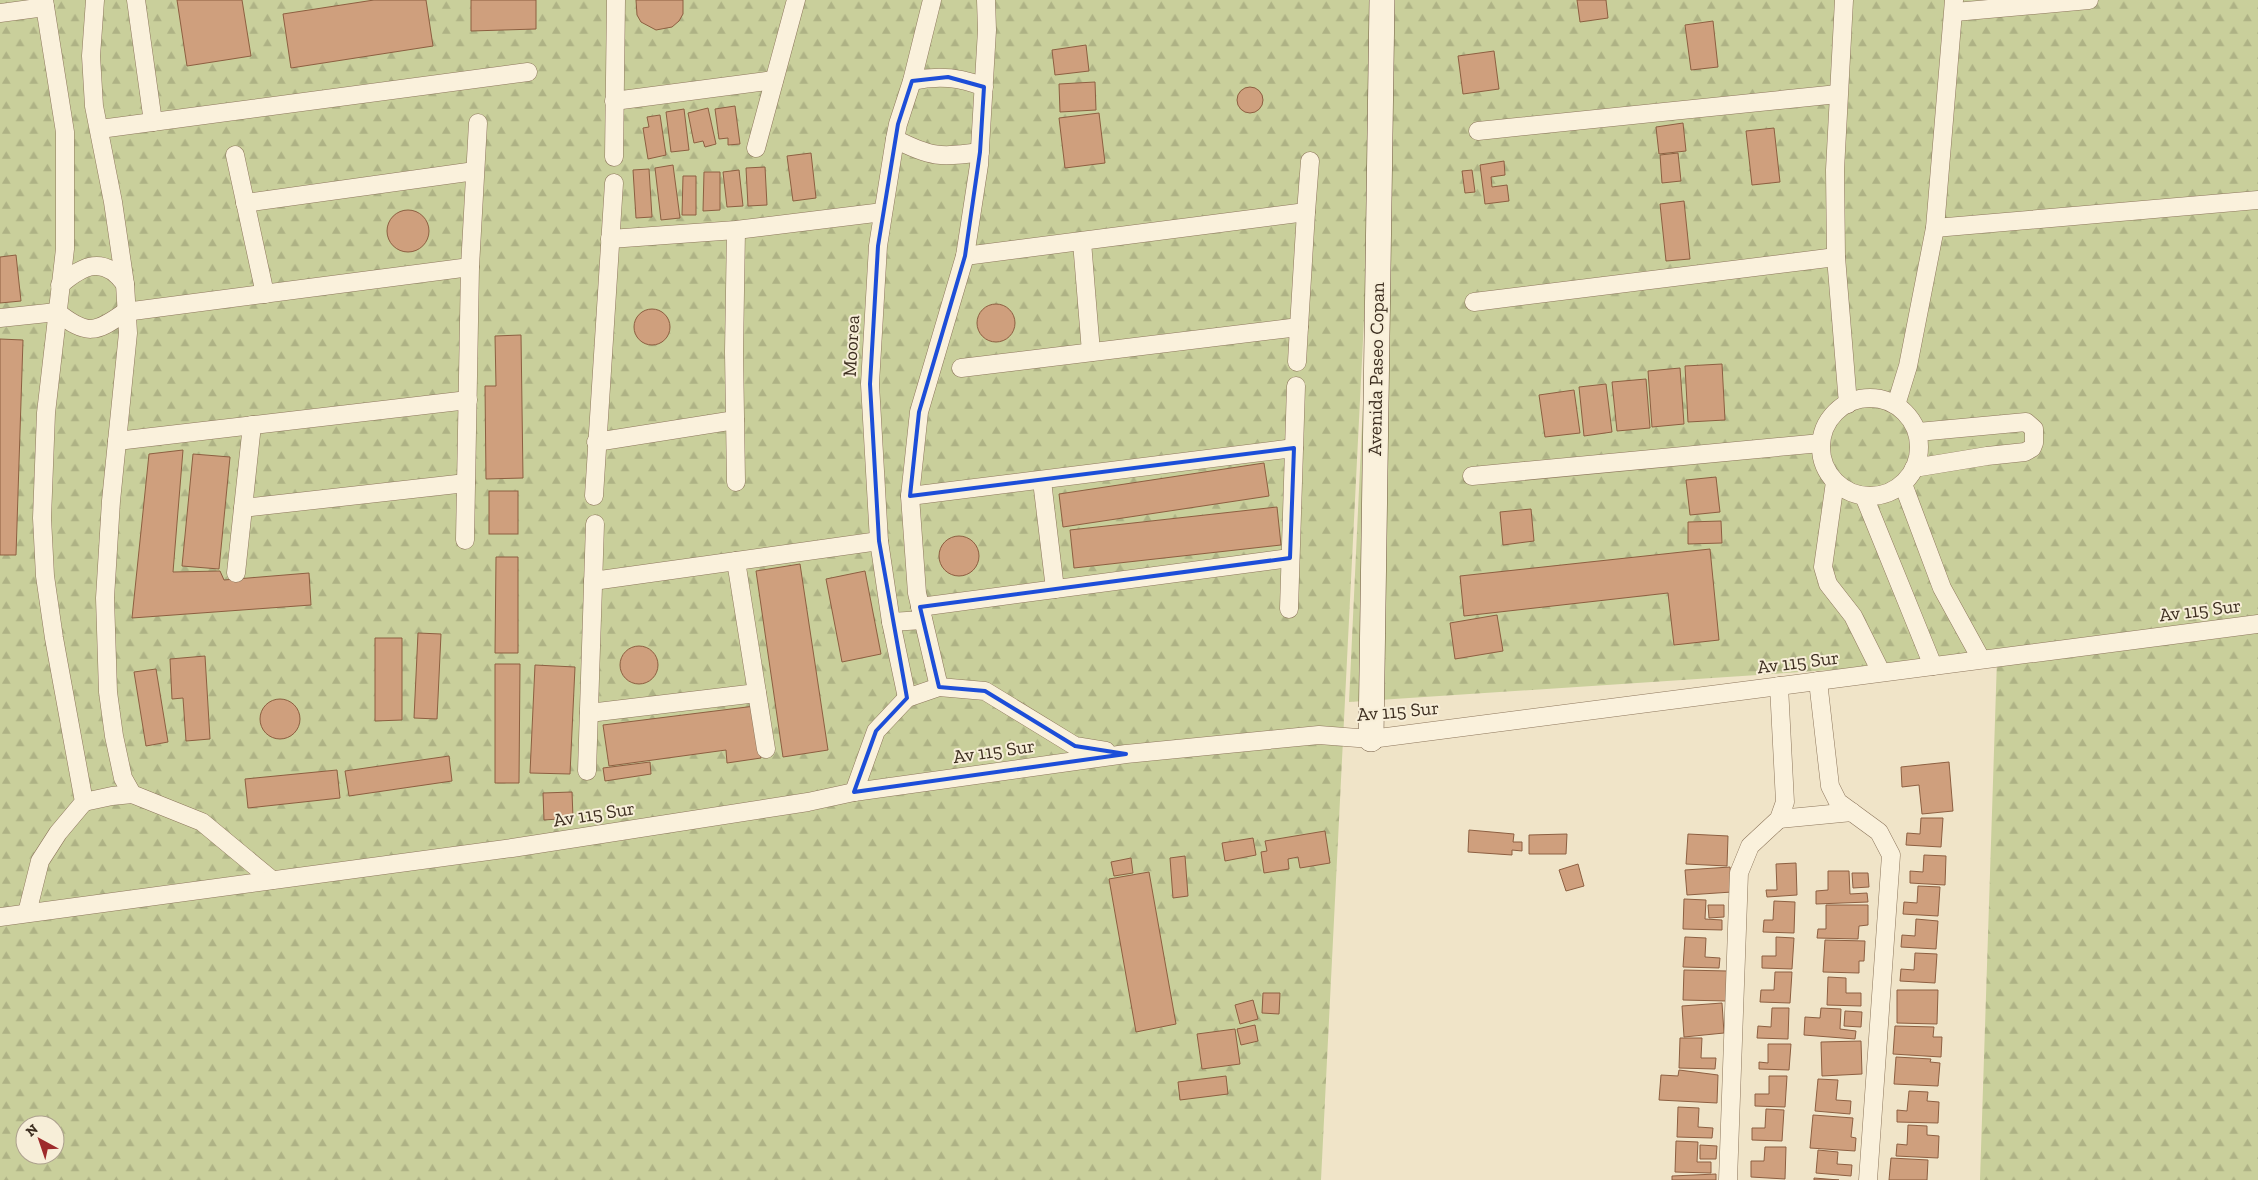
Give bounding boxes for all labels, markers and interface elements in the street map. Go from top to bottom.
street label: Avenida Paseo Copan [1363,282,1389,456]
street label: Moorea [838,314,864,378]
street label: Av 115 Sur [2158,594,2242,626]
street label: Av 115 Sur [1756,646,1840,678]
street label: Av 115 Sur [1356,696,1440,726]
street label: Av 115 Sur [952,734,1036,768]
street label: Av 115 Sur [552,796,637,832]
north arrow [15,1115,65,1165]
text: N [22,1120,42,1140]

